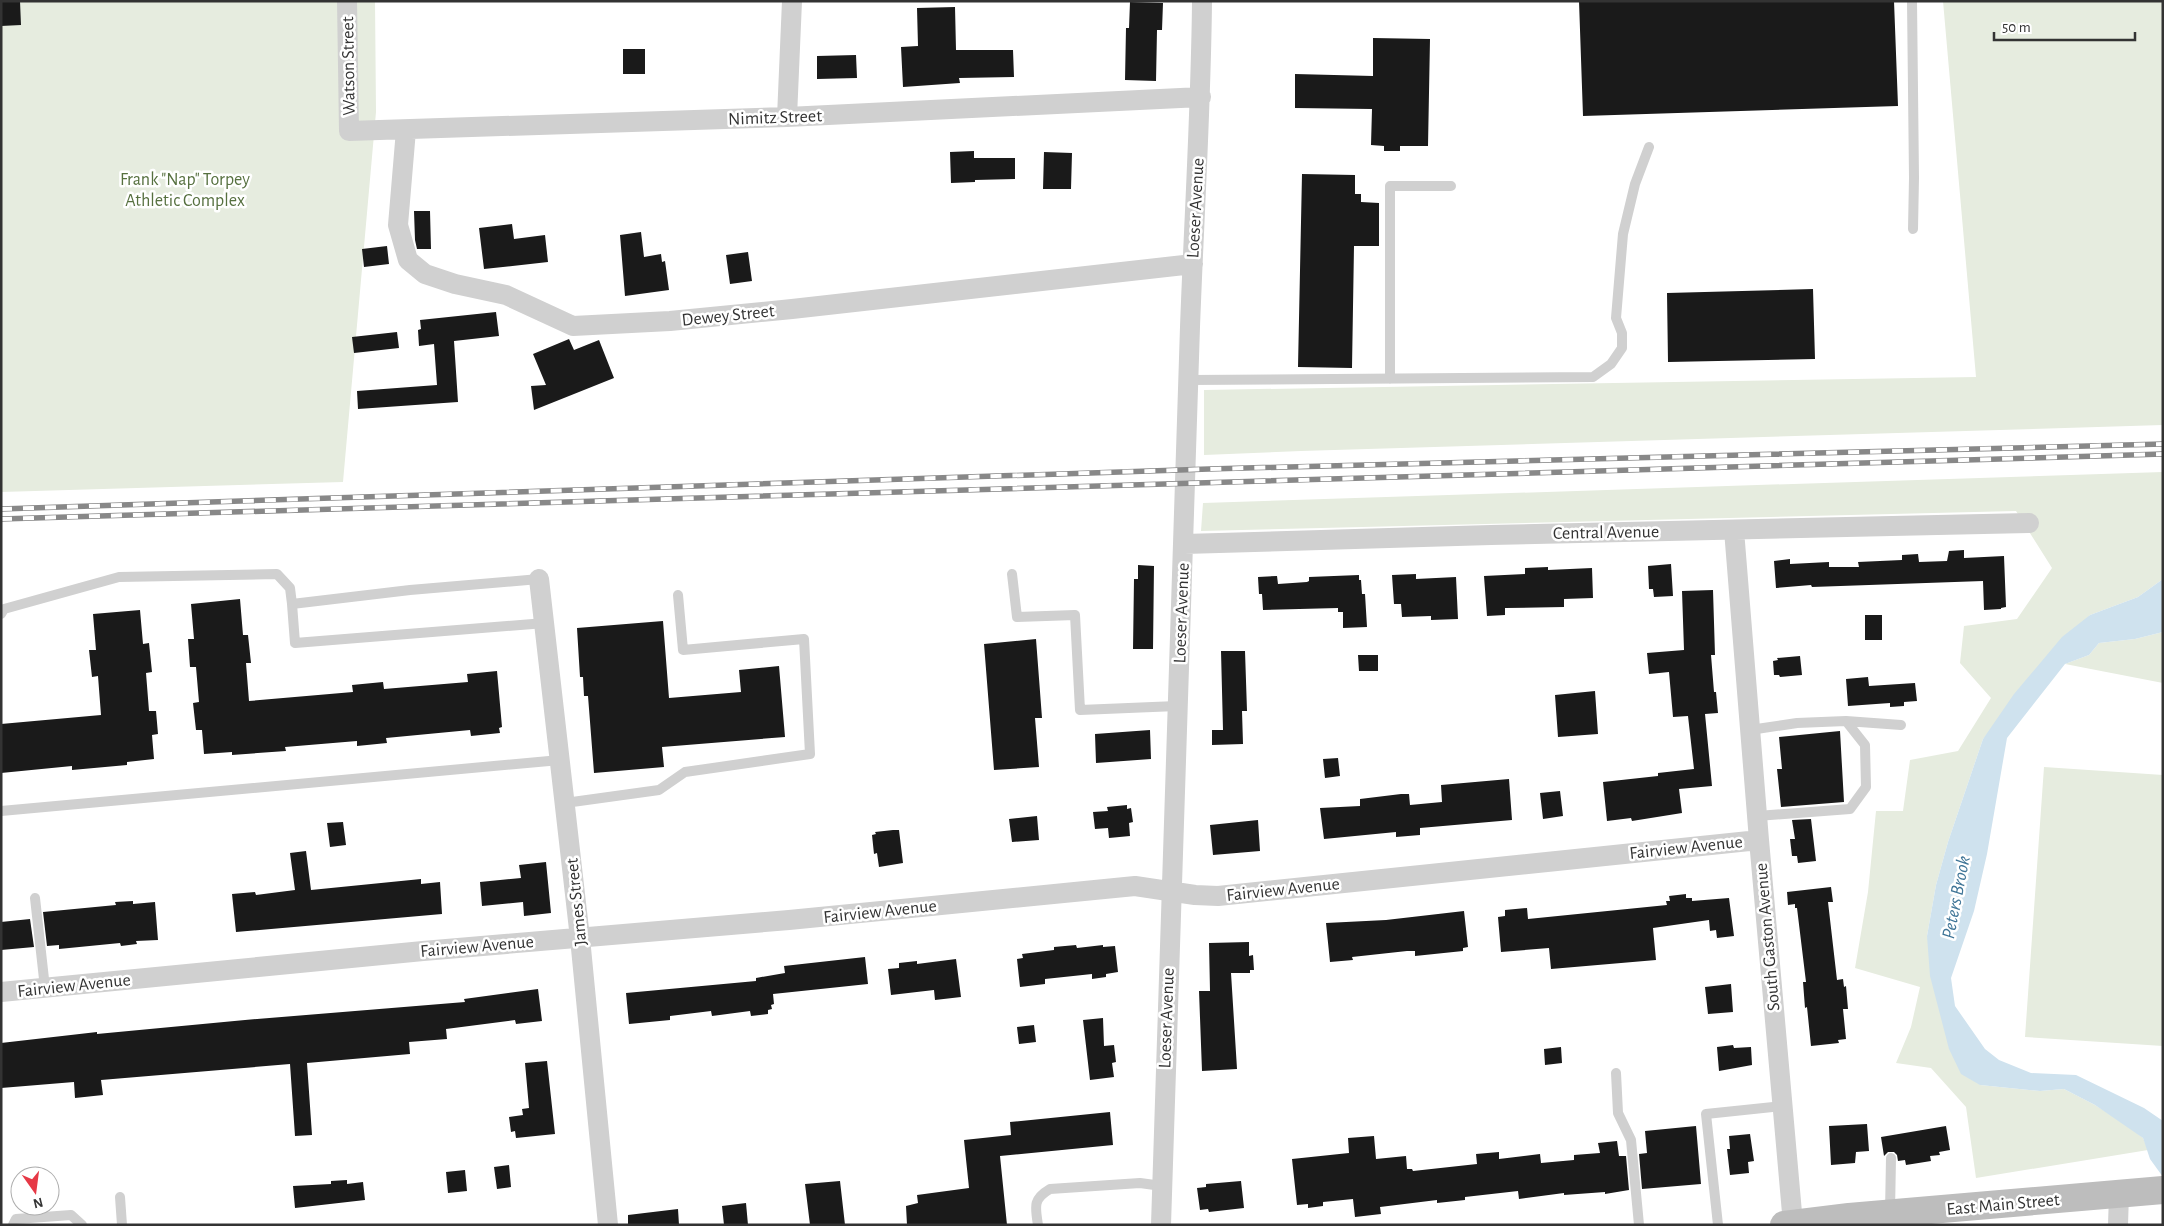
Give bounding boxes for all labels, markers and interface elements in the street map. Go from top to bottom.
scale bar [1994,10,2135,42]
street label: Watson Street [339,16,359,116]
text: 50 m [2002,20,2031,35]
street label: Nimitz Street [728,107,823,129]
street label: Loeser Avenue [1184,157,1208,259]
park label: Frank "Nap" Torpey Athletic Complex [120,171,250,210]
street label: Dewey Street [681,302,776,330]
street label: Central Avenue [1553,523,1659,543]
street label: Loeser Avenue [1171,562,1193,664]
street label: Fairview Avenue [1629,833,1744,863]
water label: Peters Brook [1939,854,1974,940]
street label: James Street [563,857,591,947]
street label: South Gaston Avenue [1753,862,1783,1012]
street label: Fairview Avenue [1226,875,1341,905]
street label: Fairview Avenue [823,897,938,927]
street label: Fairview Avenue [420,933,535,961]
street label: Loeser Avenue [1156,967,1178,1069]
street label: Fairview Avenue [17,971,132,1001]
north arrow [10,1166,60,1216]
street label: East Main Street [1946,1191,2061,1219]
text: N [31,1195,44,1211]

